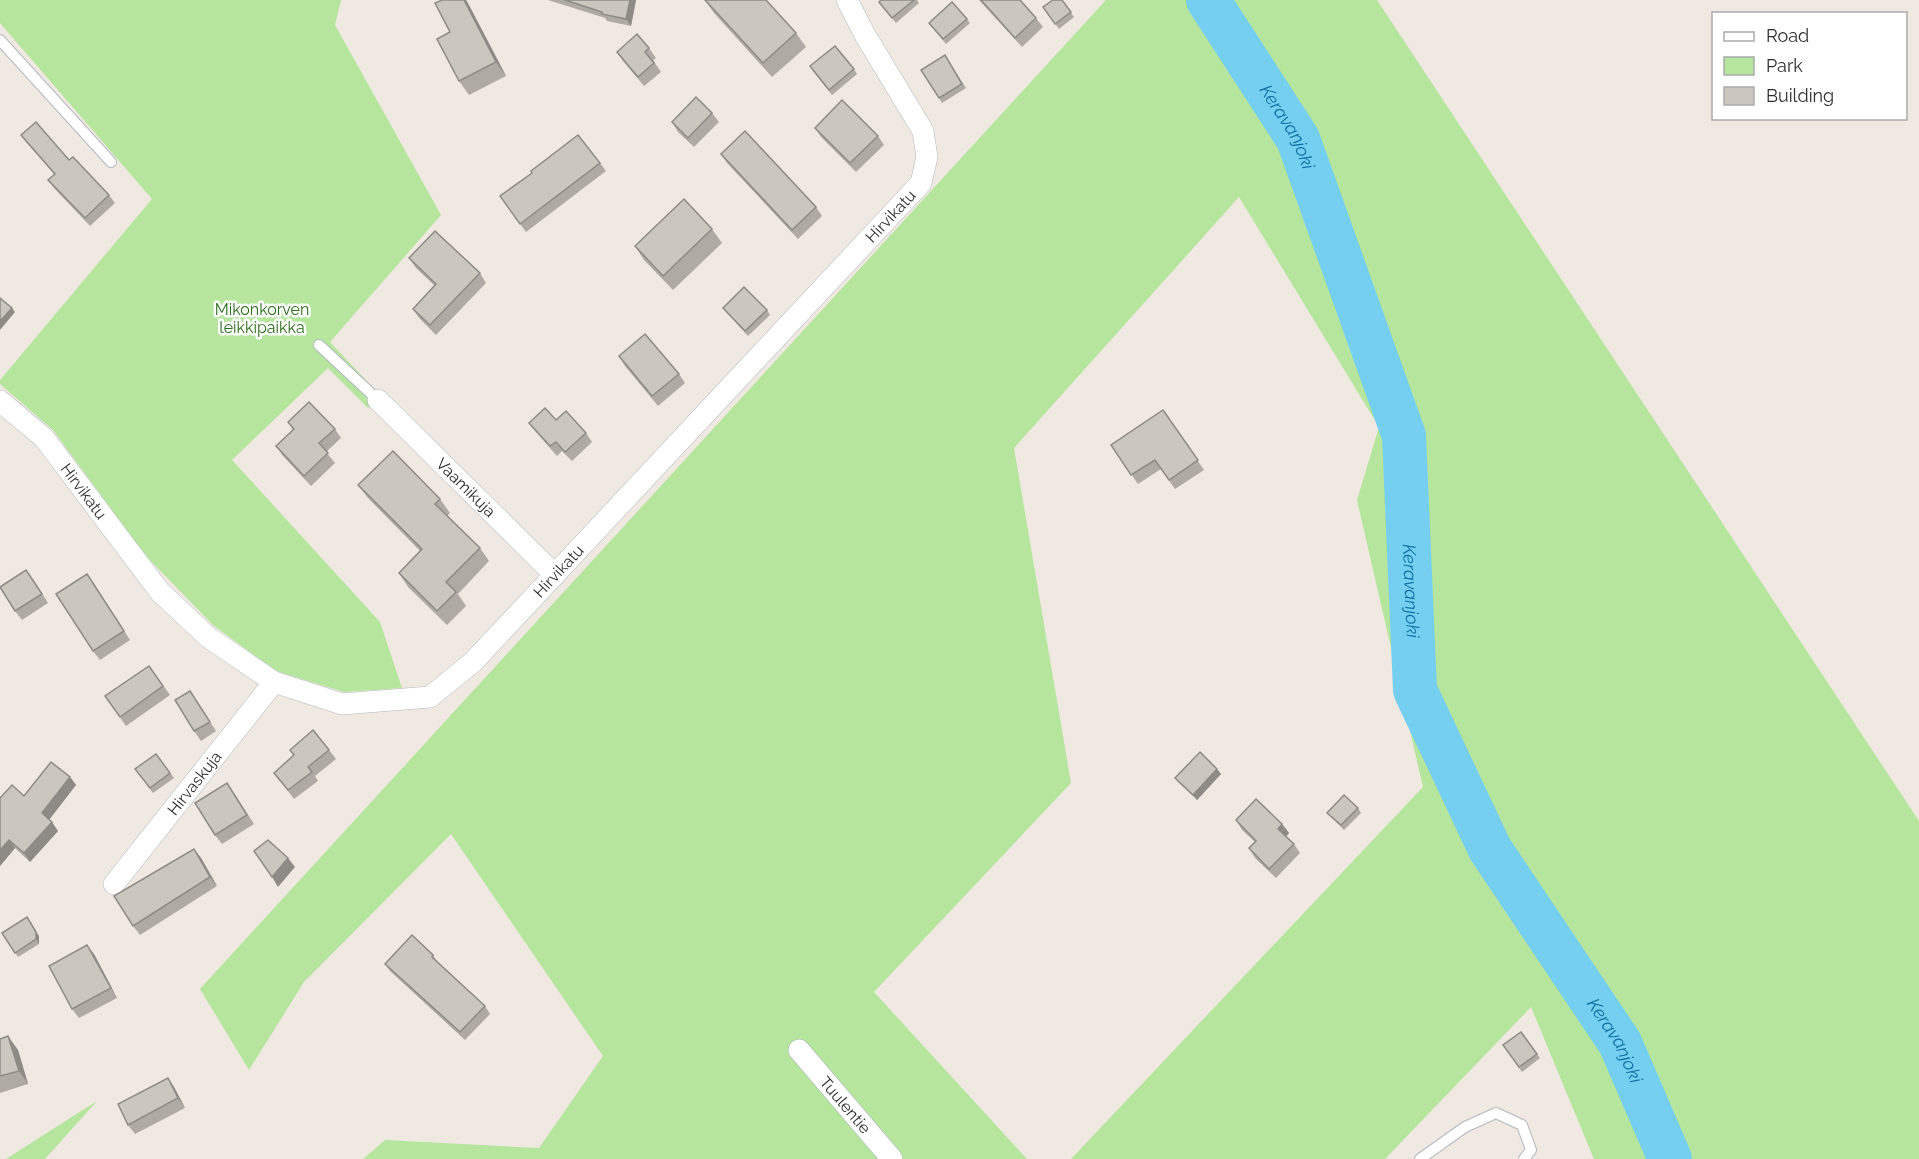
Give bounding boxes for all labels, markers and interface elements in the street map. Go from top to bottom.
legend [1712,12,1907,120]
text: Road [1766,25,1809,46]
text: Park [1766,55,1803,76]
water label: Keravanjoki [1256,80,1319,173]
text: Building [1766,85,1834,106]
street label: Hirvikatu [861,186,920,246]
park label: Mikonkorven leikkipaikka [215,300,309,337]
street label: Vaamikuja [432,454,500,521]
street label: Hirvikatu [56,460,111,523]
street label: Hirvikatu [530,541,588,601]
water label: Keravanjoki [1399,543,1424,640]
street label: Hirvaskuja [163,747,226,819]
water label: Keravanjoki [1583,994,1647,1087]
street label: Tuulentie [816,1073,875,1137]

